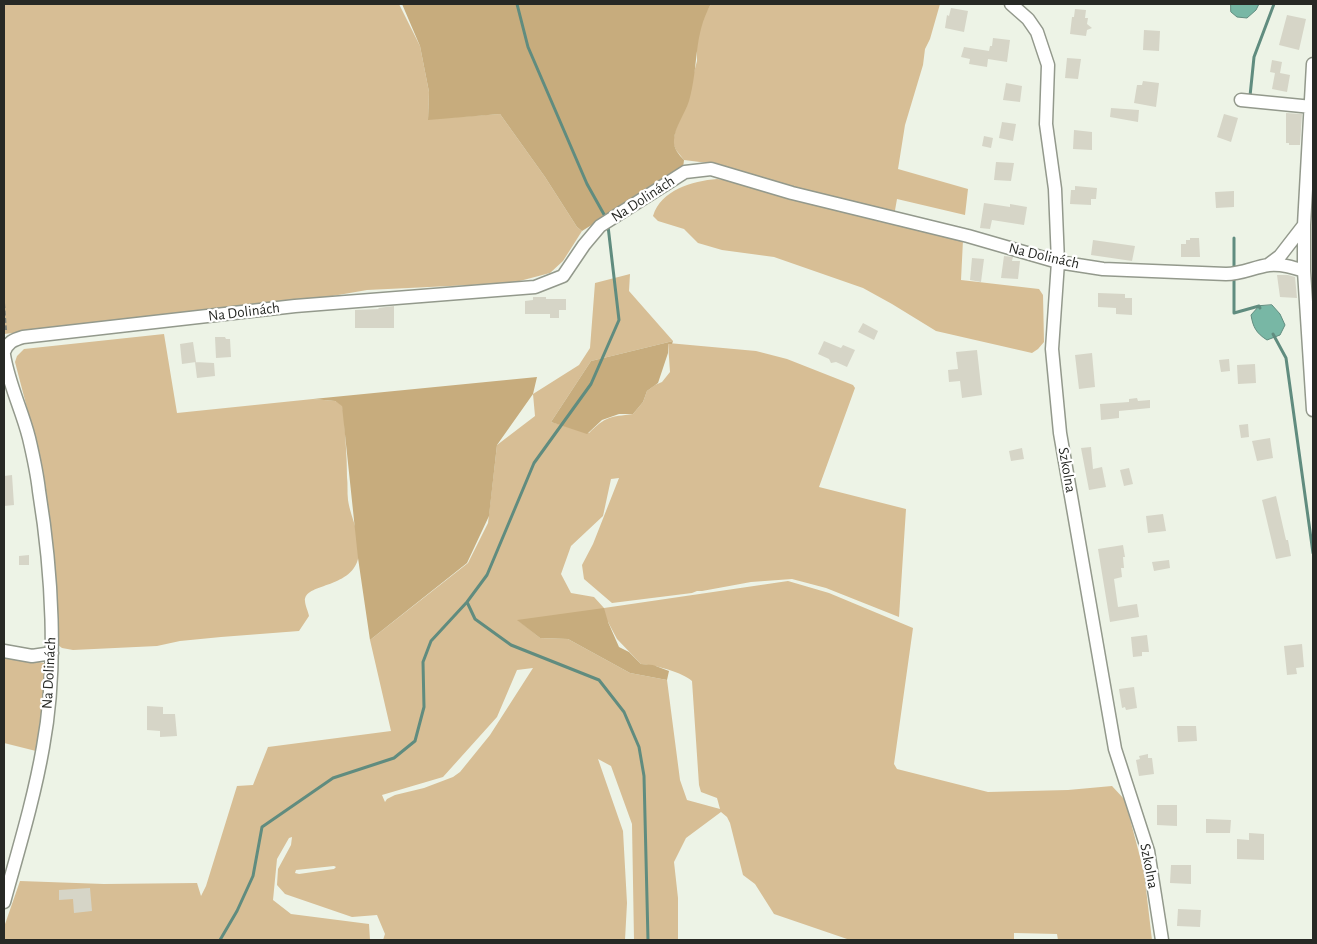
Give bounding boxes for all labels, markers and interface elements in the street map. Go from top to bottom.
street label: Na Dolinách [608,172,678,226]
street label: Na Dolinách [1007,239,1081,273]
street label: Na Dolinách [207,299,281,325]
street label: Szkolna [1054,446,1080,494]
street label: Na Dolinách [38,637,60,709]
street label: Szkolna [1136,842,1162,890]

